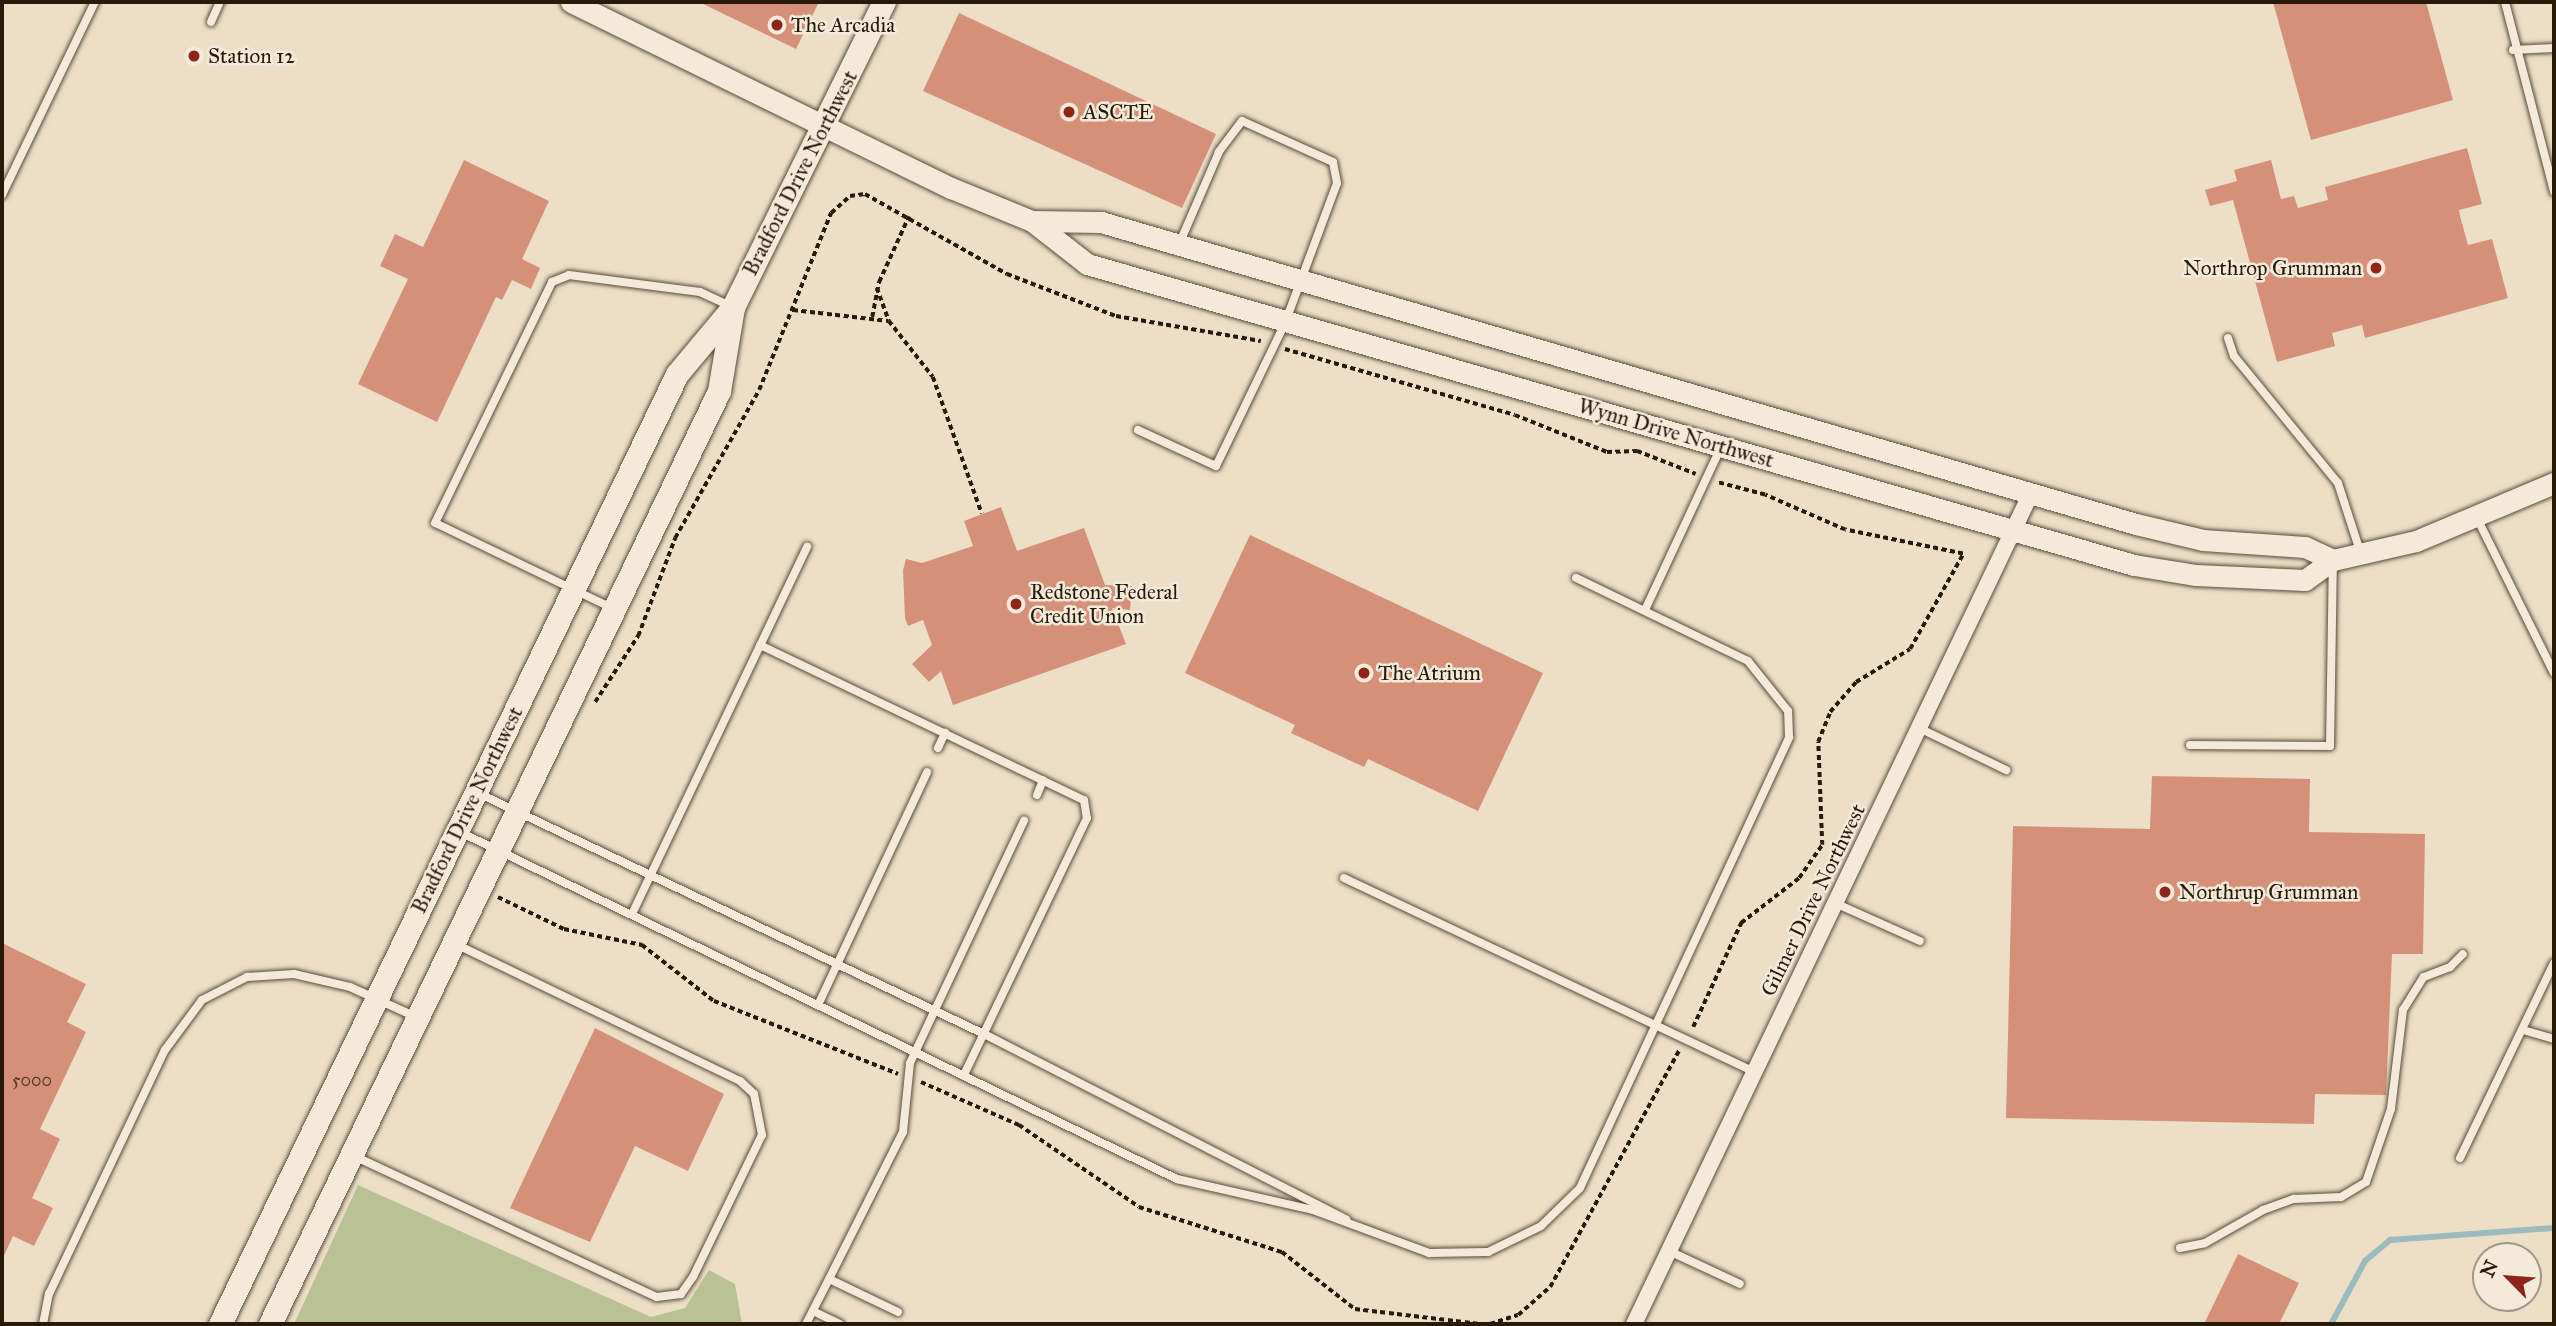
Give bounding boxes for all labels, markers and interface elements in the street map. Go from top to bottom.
place label: The Arcadia [791,12,895,38]
marker: The Arcadia [769,17,785,33]
place label: Station 12 [208,43,295,69]
marker: Station 12 [186,48,202,64]
street label: Bradford Drive Northwest [737,66,863,280]
place label: ASCTE [1083,99,1153,125]
marker: ASCTE [1061,104,1077,120]
place label: Northrop Grumman [2183,255,2362,281]
marker: Northrop Grumman [2368,260,2384,276]
street label: Wynn Drive Northwest [1575,393,1777,473]
place label: Redstone Federal Credit Union [1030,579,1178,629]
marker: Redstone Federal Credit Union [1008,596,1024,612]
place label: The Atrium [1378,660,1481,686]
marker: The Atrium [1356,665,1372,681]
street label: Bradford Drive Northwest [406,703,528,917]
street label: Gilmer Drive Northwest [1755,800,1871,1000]
place label: Northrup Grumman [2179,879,2358,905]
marker: Northrup Grumman [2157,884,2173,900]
house number: 5000 [12,1069,52,1091]
north arrow [2472,1242,2542,1312]
text: N [2475,1257,2503,1281]

